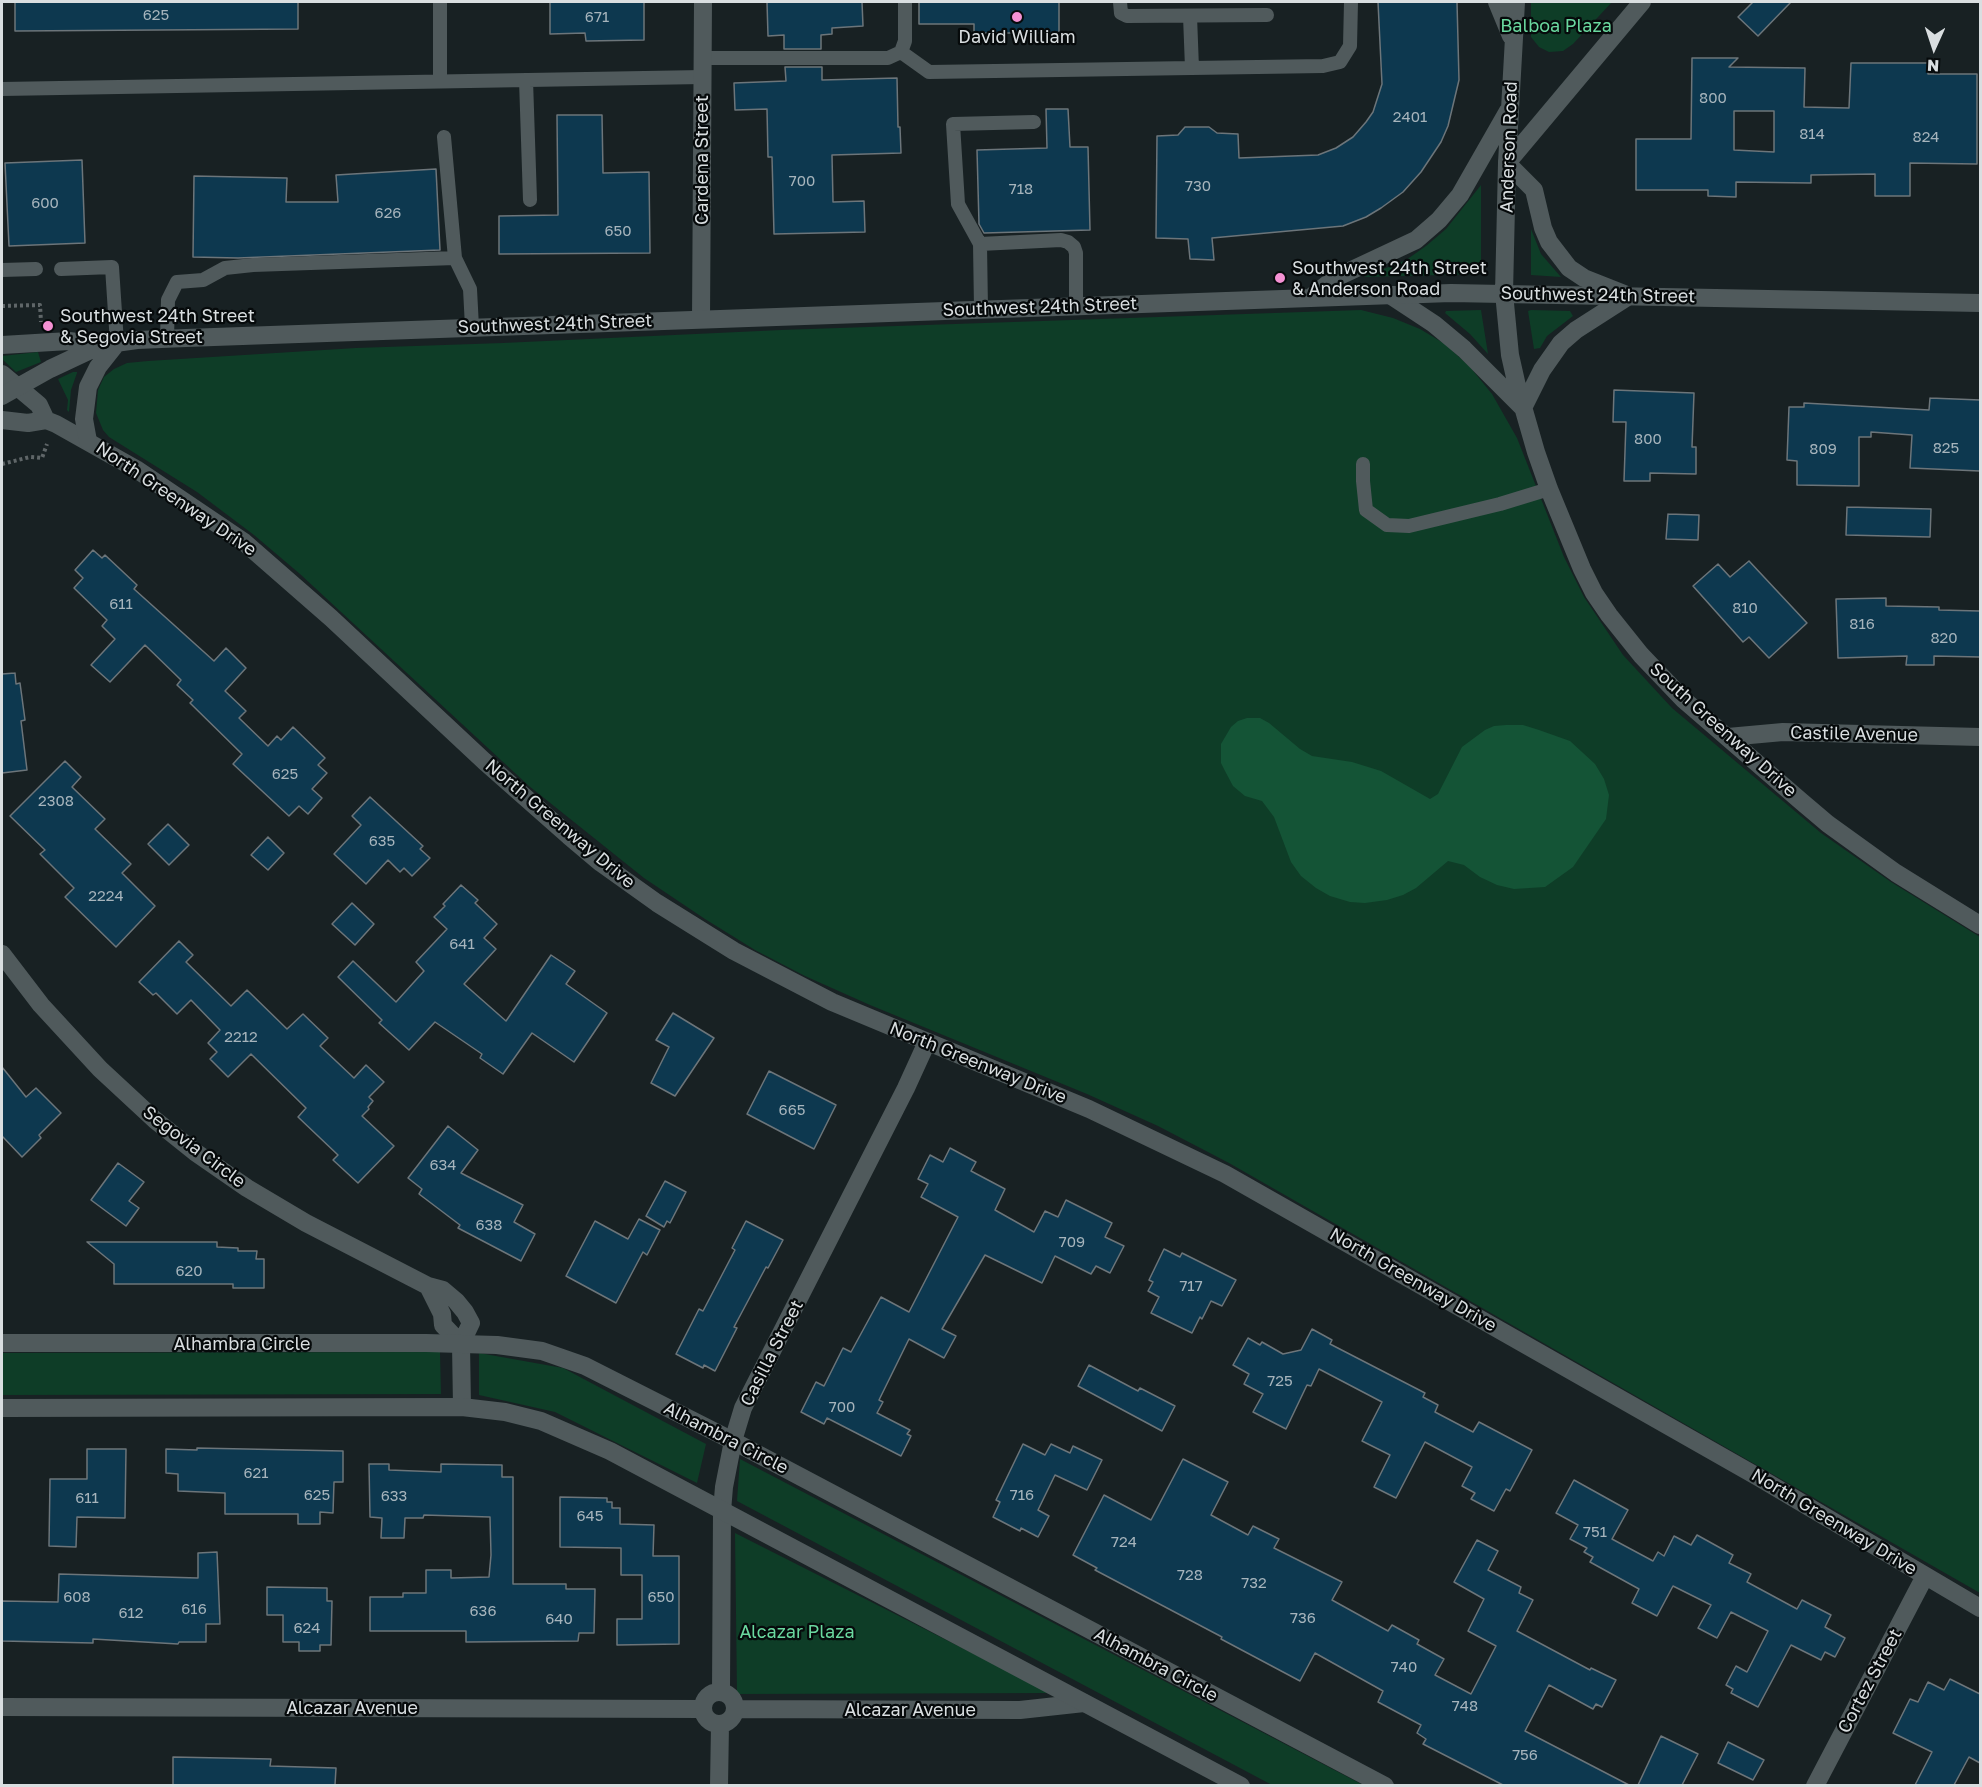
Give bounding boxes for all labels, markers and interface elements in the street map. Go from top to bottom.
house number: 625 [143,6,169,24]
house number: 671 [585,8,609,26]
marker: David William [1010,10,1024,24]
park label: Balboa Plaza [1500,15,1612,37]
north arrow [1904,18,1964,78]
place label: David William [958,26,1076,48]
text: N [1926,56,1940,76]
street label: Anderson Road [1496,81,1522,213]
house number: 800 [1699,89,1727,107]
street label: Cardena Street [691,95,713,225]
house number: 2401 [1393,108,1427,126]
house number: 814 [1799,125,1825,143]
house number: 824 [1913,128,1939,146]
house number: 700 [789,172,815,190]
house number: 730 [1185,177,1211,195]
house number: 718 [1009,180,1033,198]
house number: 600 [31,194,59,212]
house number: 626 [375,204,401,222]
house number: 650 [604,222,632,240]
place label: Southwest 24th Street & Anderson Road [1292,257,1487,300]
marker: Southwest 24th Street & Anderson Road [1273,271,1287,285]
street label: Southwest 24th Street [1500,283,1696,307]
street label: Southwest 24th Street [942,293,1138,321]
place label: Southwest 24th Street & Segovia Street [60,305,255,348]
street label: Southwest 24th Street [457,310,653,338]
marker: Southwest 24th Street & Segovia Street [41,319,55,333]
house number: 800 [1634,430,1662,448]
street label: North Greenway Drive [92,437,260,561]
house number: 825 [1933,439,1959,457]
house number: 809 [1809,440,1837,458]
house number: 611 [109,595,133,613]
house number: 810 [1732,599,1758,617]
house number: 816 [1849,615,1875,633]
house number: 820 [1930,629,1958,647]
street label: South Greenway Drive [1645,658,1801,802]
street label: Castile Avenue [1790,722,1918,746]
street label: North Greenway Drive [481,755,639,893]
house number: 625 [272,765,298,783]
house number: 2308 [38,792,74,810]
house number: 635 [369,832,395,850]
house number: 2224 [88,887,124,905]
house number: 641 [449,935,475,953]
street label: North Greenway Drive [886,1018,1070,1108]
house number: 2212 [224,1028,258,1046]
street label: Segovia Circle [138,1101,250,1193]
house number: 665 [779,1101,805,1119]
house number: 634 [430,1156,456,1174]
house number: 638 [476,1216,502,1234]
street label: North Greenway Drive [1326,1223,1500,1337]
house number: 709 [1059,1233,1085,1251]
house number: 620 [175,1262,203,1280]
house number: 717 [1179,1277,1203,1295]
street label: Casilla Street [736,1296,808,1410]
street label: Alhambra Circle [174,1333,310,1355]
house number: 725 [1267,1372,1293,1390]
street label: Alhambra Circle [660,1397,792,1479]
house number: 700 [829,1398,855,1416]
house number: 621 [243,1464,269,1482]
street label: North Greenway Drive [1747,1464,1921,1580]
house number: 625 [304,1486,330,1504]
house number: 716 [1010,1486,1034,1504]
house number: 633 [381,1487,407,1505]
house number: 611 [75,1489,99,1507]
house number: 645 [577,1507,603,1525]
house number: 751 [1583,1523,1607,1541]
house number: 724 [1111,1533,1137,1551]
house number: 728 [1177,1566,1203,1584]
house number: 732 [1241,1574,1267,1592]
house number: 608 [63,1588,91,1606]
house number: 650 [647,1588,675,1606]
house number: 616 [181,1600,207,1618]
house number: 636 [470,1602,496,1620]
house number: 612 [118,1604,144,1622]
house number: 736 [1290,1609,1316,1627]
house number: 640 [545,1610,573,1628]
house number: 624 [294,1619,320,1637]
park label: Alcazar Plaza [739,1621,855,1643]
street label: Alhambra Circle [1090,1623,1222,1707]
street label: Cortez Street [1833,1625,1907,1737]
house number: 740 [1391,1658,1417,1676]
street label: Alcazar Avenue [286,1697,418,1719]
house number: 748 [1452,1697,1478,1715]
street label: Alcazar Avenue [844,1699,976,1721]
house number: 756 [1512,1746,1538,1764]

